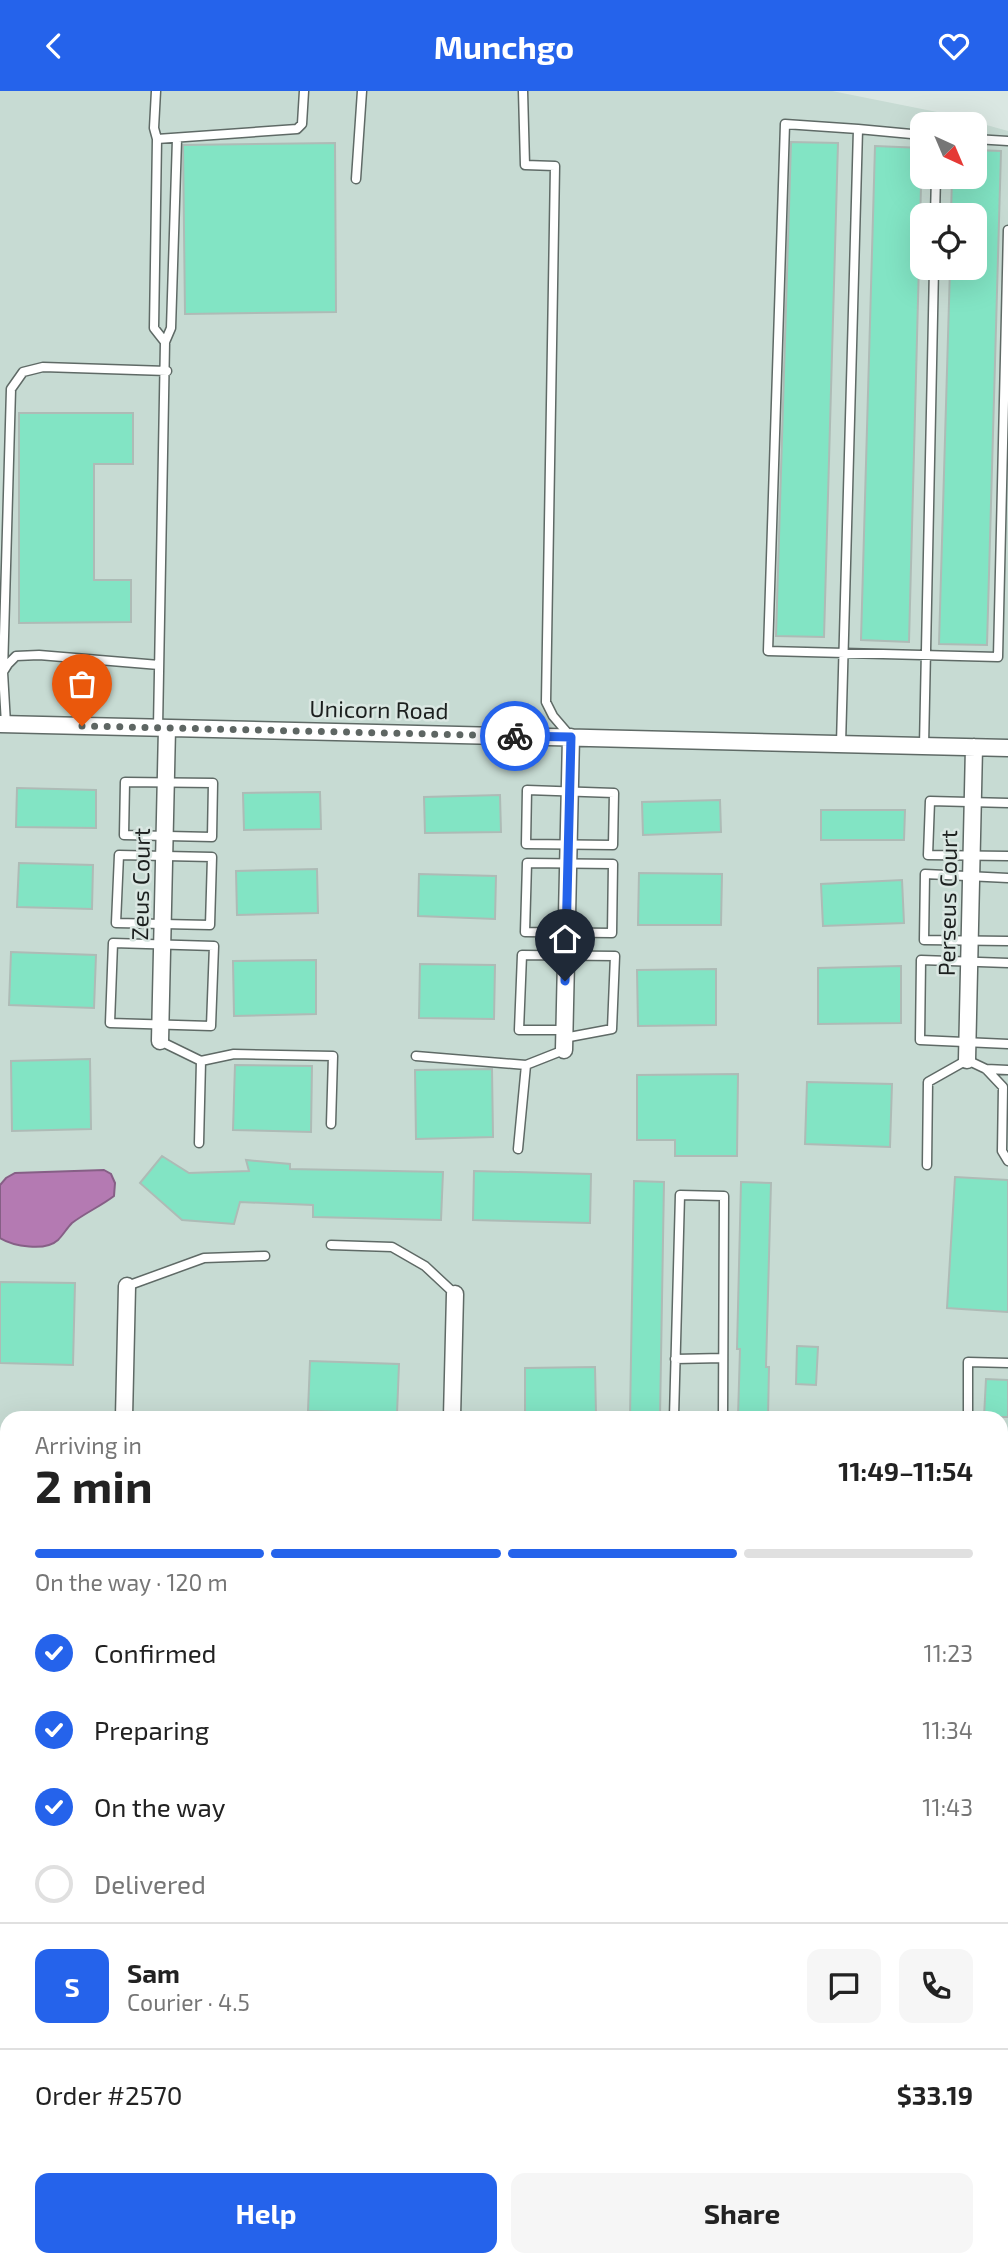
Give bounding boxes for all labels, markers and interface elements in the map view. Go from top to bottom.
icon: back [35,27,73,65]
text: Munchgo [434,27,574,65]
icon: heart [935,27,973,65]
north arrow [910,112,987,189]
map controls [910,112,987,280]
button: locate [910,203,987,280]
pin [52,654,112,726]
icon: bag [63,665,101,703]
street label: Unicorn Road [309,694,449,724]
courier [480,701,550,771]
icon: bike [496,717,534,755]
street label: Zeus Court [125,827,155,940]
street label: Perseus Court [932,829,962,976]
pin [535,909,595,981]
icon: home [546,920,584,958]
text: Arriving in [35,1431,142,1459]
text: 11:49–11:54 [838,1455,973,1486]
text: 2 min [35,1457,153,1512]
text: On the way · 120 m [35,1568,228,1596]
icon: check [35,1634,73,1672]
text: Confirmed [94,1637,217,1668]
text: 11:23 [924,1639,973,1667]
icon: check [35,1711,73,1749]
text: Preparing [94,1714,209,1745]
text: 11:34 [922,1716,973,1744]
icon: check [35,1788,73,1826]
text: On the way [94,1791,225,1822]
text: 11:43 [922,1793,973,1821]
text: Delivered [94,1868,206,1899]
button: chat [807,1949,881,2023]
button: phone [899,1949,973,2023]
text: Sam [127,1957,180,1988]
text: S [64,1971,80,2002]
text: Courier · 4.5 [127,1988,250,2016]
text: Order #2570 [35,2079,182,2110]
text: $33.19 [897,2079,973,2110]
button: Help [35,2173,497,2253]
button: Share [511,2173,973,2253]

